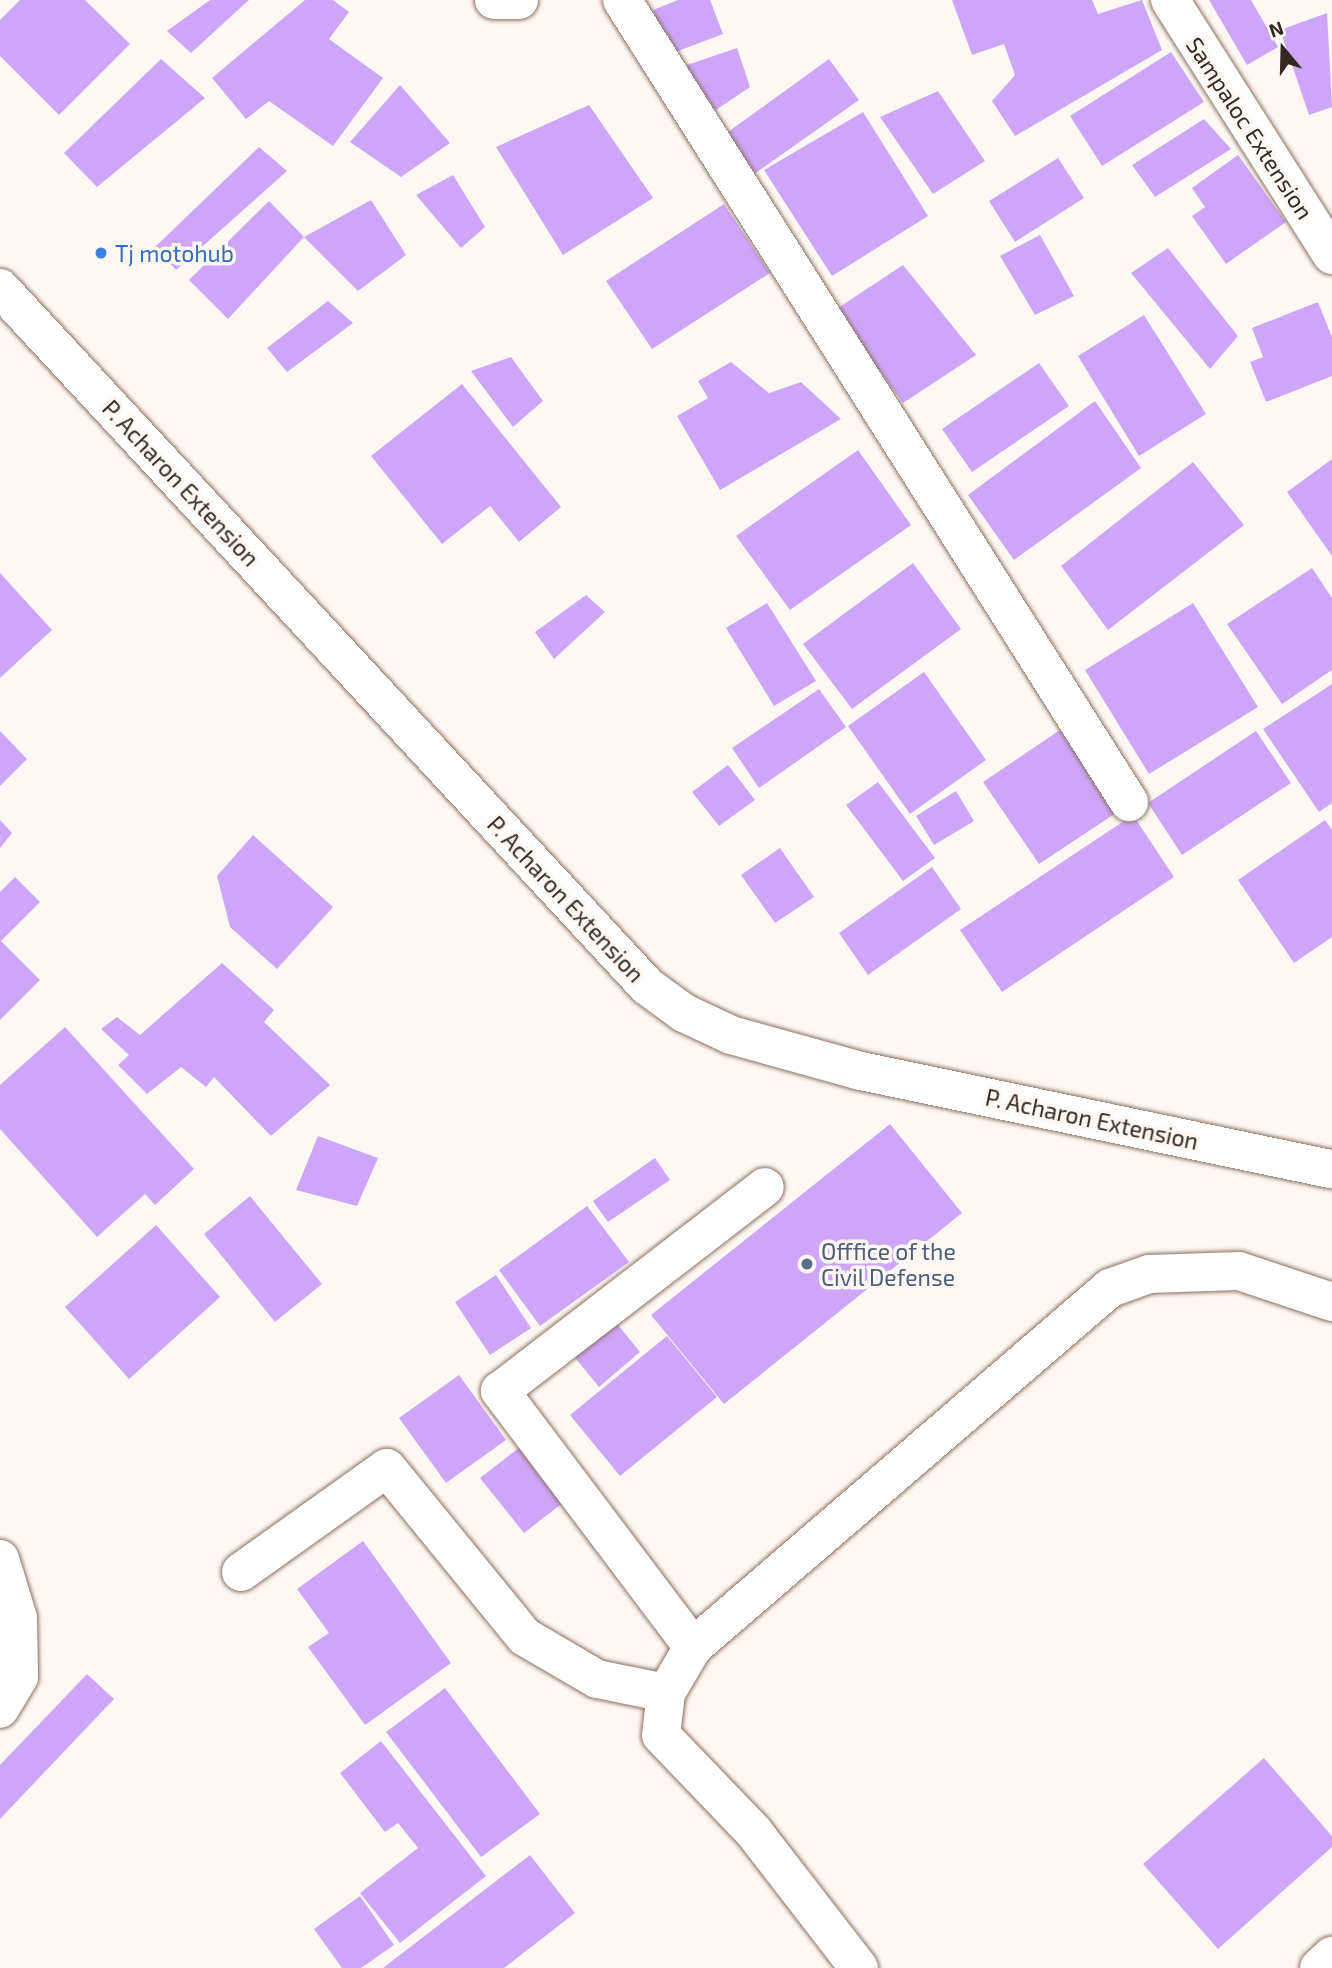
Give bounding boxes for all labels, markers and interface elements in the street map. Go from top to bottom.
north arrow [1248,14,1318,84]
text: N [1266,16,1286,42]
street label: Sampaloc Extension [1181,32,1319,224]
place label: Tj motohub [115,239,234,267]
marker: Tj motohub [93,245,109,261]
street label: P. Acharon Extension [97,394,265,572]
street label: P. Acharon Extension [482,810,650,988]
street label: P. Acharon Extension [983,1083,1201,1155]
place label: Offfice of the Civil Defense [821,1237,957,1291]
marker: Offfice of the Civil Defense [799,1256,815,1272]

